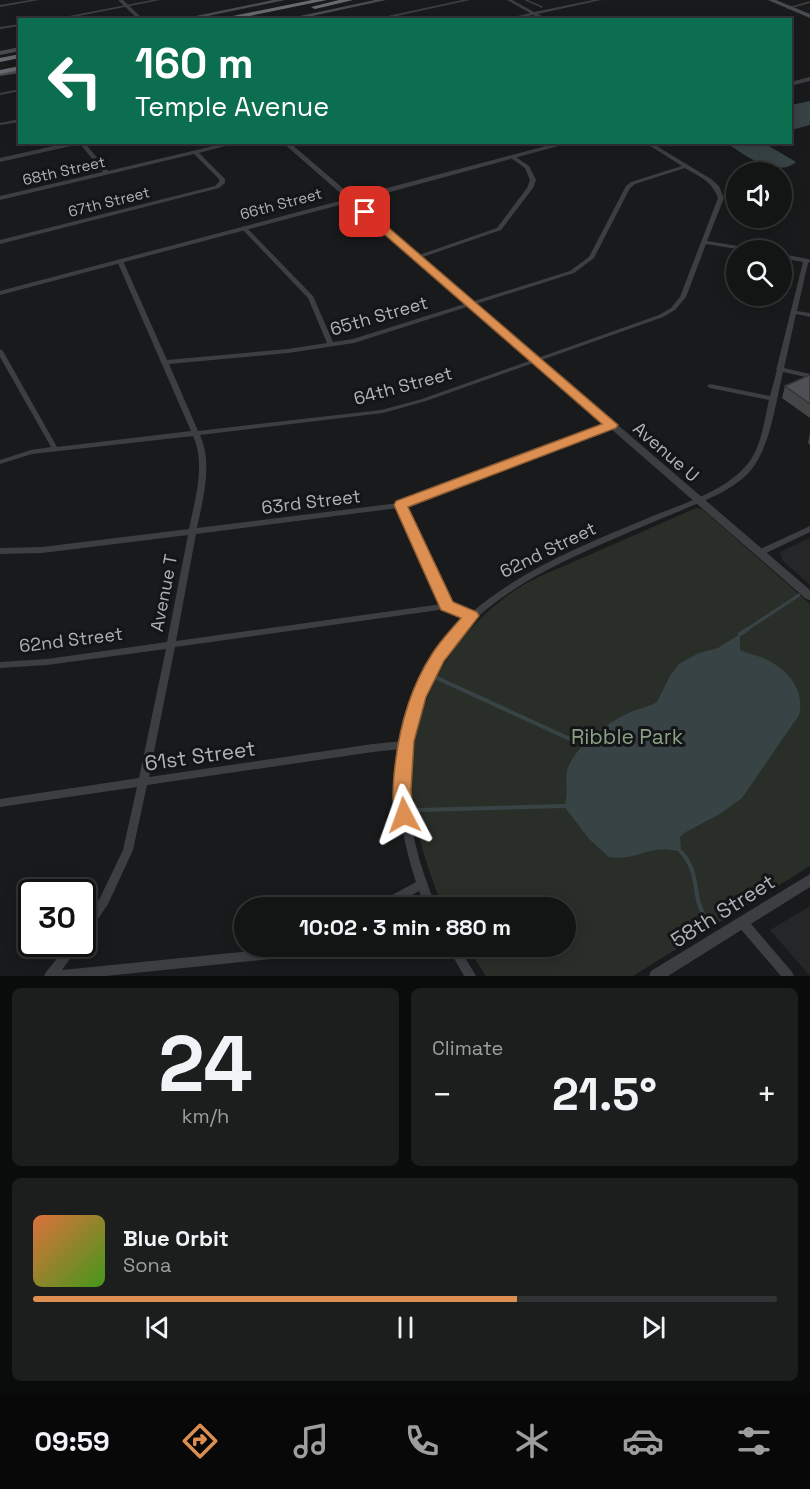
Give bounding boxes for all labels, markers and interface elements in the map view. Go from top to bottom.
text: 160 m [135,37,254,90]
icon: left [36,42,114,120]
text: Temple Avenue [135,89,329,124]
street label: 68th Street [21,152,107,189]
map controls [726,162,792,306]
button: sound [726,162,792,228]
street label: 67th Street [66,182,152,221]
street label: 66th Street [238,183,324,224]
pin [339,186,390,237]
icon: arrive [348,195,381,228]
button: search [726,240,792,306]
street label: 65th Street [327,291,430,340]
street label: 64th Street [351,361,455,410]
street label: Avenue U [629,417,704,487]
street label: 63rd Street [260,484,362,519]
street label: 62nd Street [496,516,600,583]
street label: Avenue T [145,552,182,634]
street label: 62nd Street [18,622,124,657]
park label: Ribble Park [571,723,683,750]
street label: 61st Street [143,734,257,777]
position arrow [372,783,436,847]
street label: 58th Street [666,868,780,953]
speed limit sign: 30 [18,879,96,957]
text: 10:02 · 3 min · 880 m [299,913,511,941]
text: 24 [158,1014,253,1114]
text: Climate [432,1035,503,1061]
text: 21.5° [552,1066,657,1123]
text: − [432,1074,452,1116]
text: + [757,1074,777,1116]
text: km/h [182,1103,229,1129]
text: Blue Orbit [123,1224,229,1252]
text: Sona [123,1252,171,1278]
icon: previous [141,1311,174,1344]
icon: pause [389,1311,422,1344]
icon: next [637,1311,670,1344]
icon: directions [179,1420,221,1462]
icon: music [290,1420,332,1462]
icon: phone [401,1420,443,1462]
icon: climate [511,1420,553,1462]
icon: car [622,1420,664,1462]
icon: filters [733,1420,775,1462]
text: 09:59 [34,1424,110,1459]

